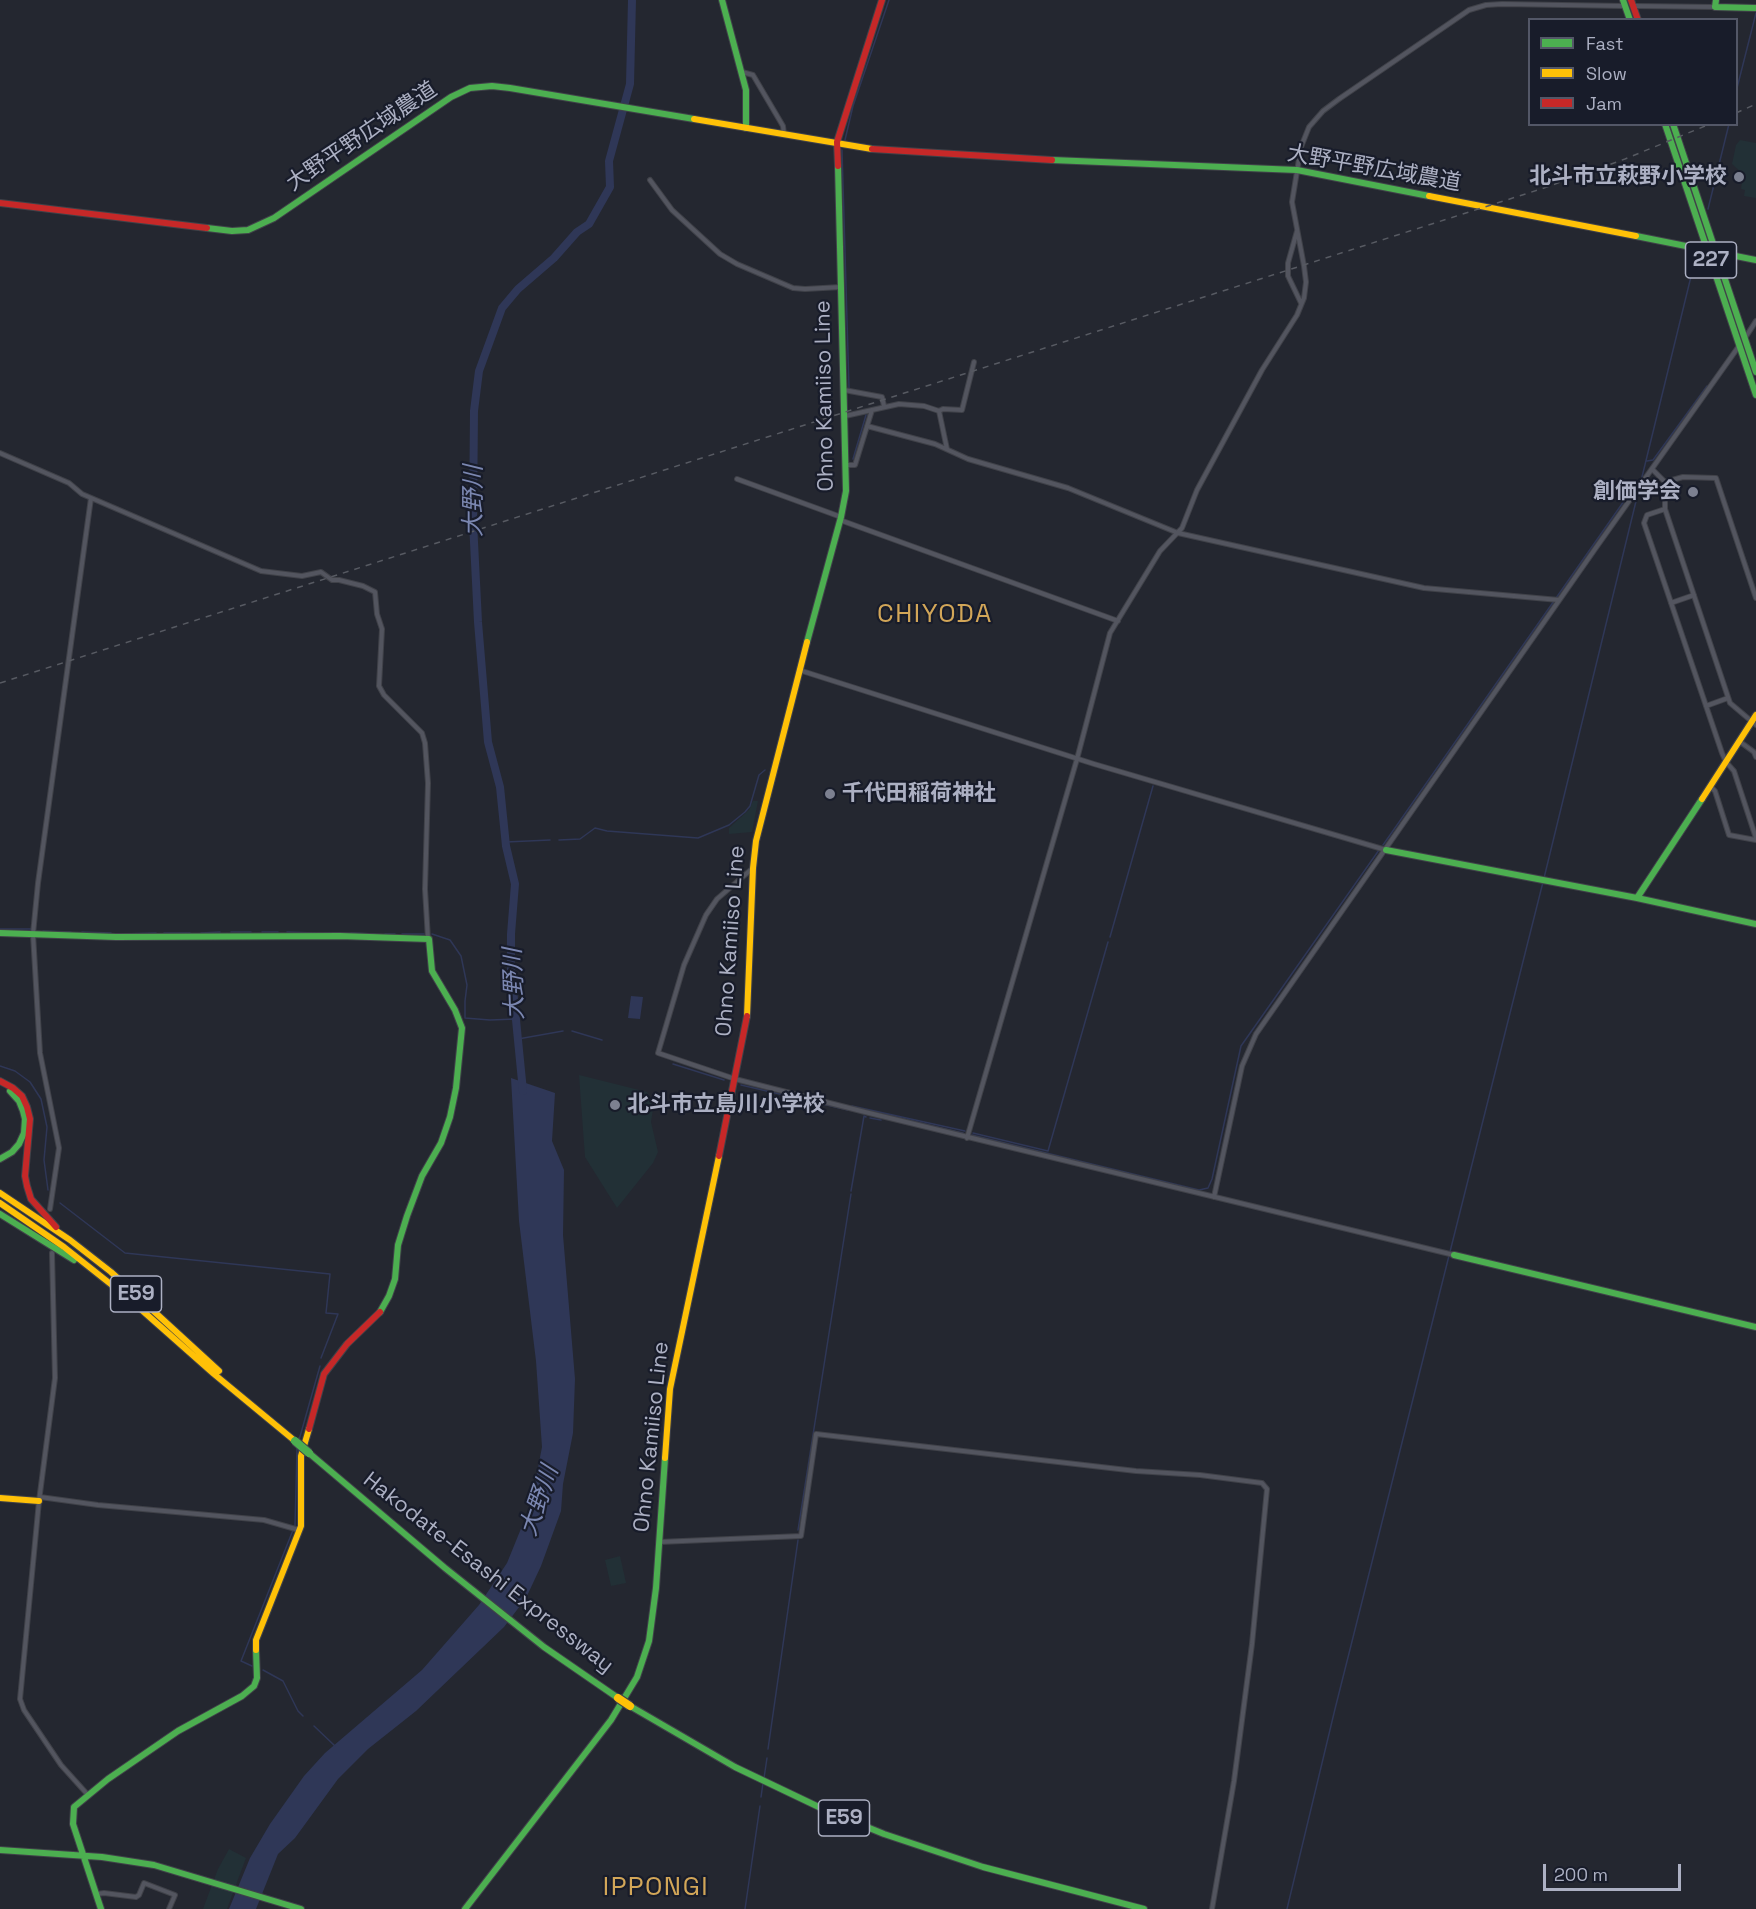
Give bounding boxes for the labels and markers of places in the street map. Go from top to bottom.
place label: 北斗市立萩野小学校 [1529,164,1727,190]
marker: 北斗市立萩野小学校 [1732,170,1746,184]
place label: 創価学会 [1593,479,1681,505]
marker: 創価学会 [1686,485,1700,499]
place label: 千代田稲荷神社 [842,781,996,807]
marker: 千代田稲荷神社 [823,787,837,801]
place label: 北斗市立島川小学校 [627,1092,825,1118]
marker: 北斗市立島川小学校 [608,1098,622,1112]

